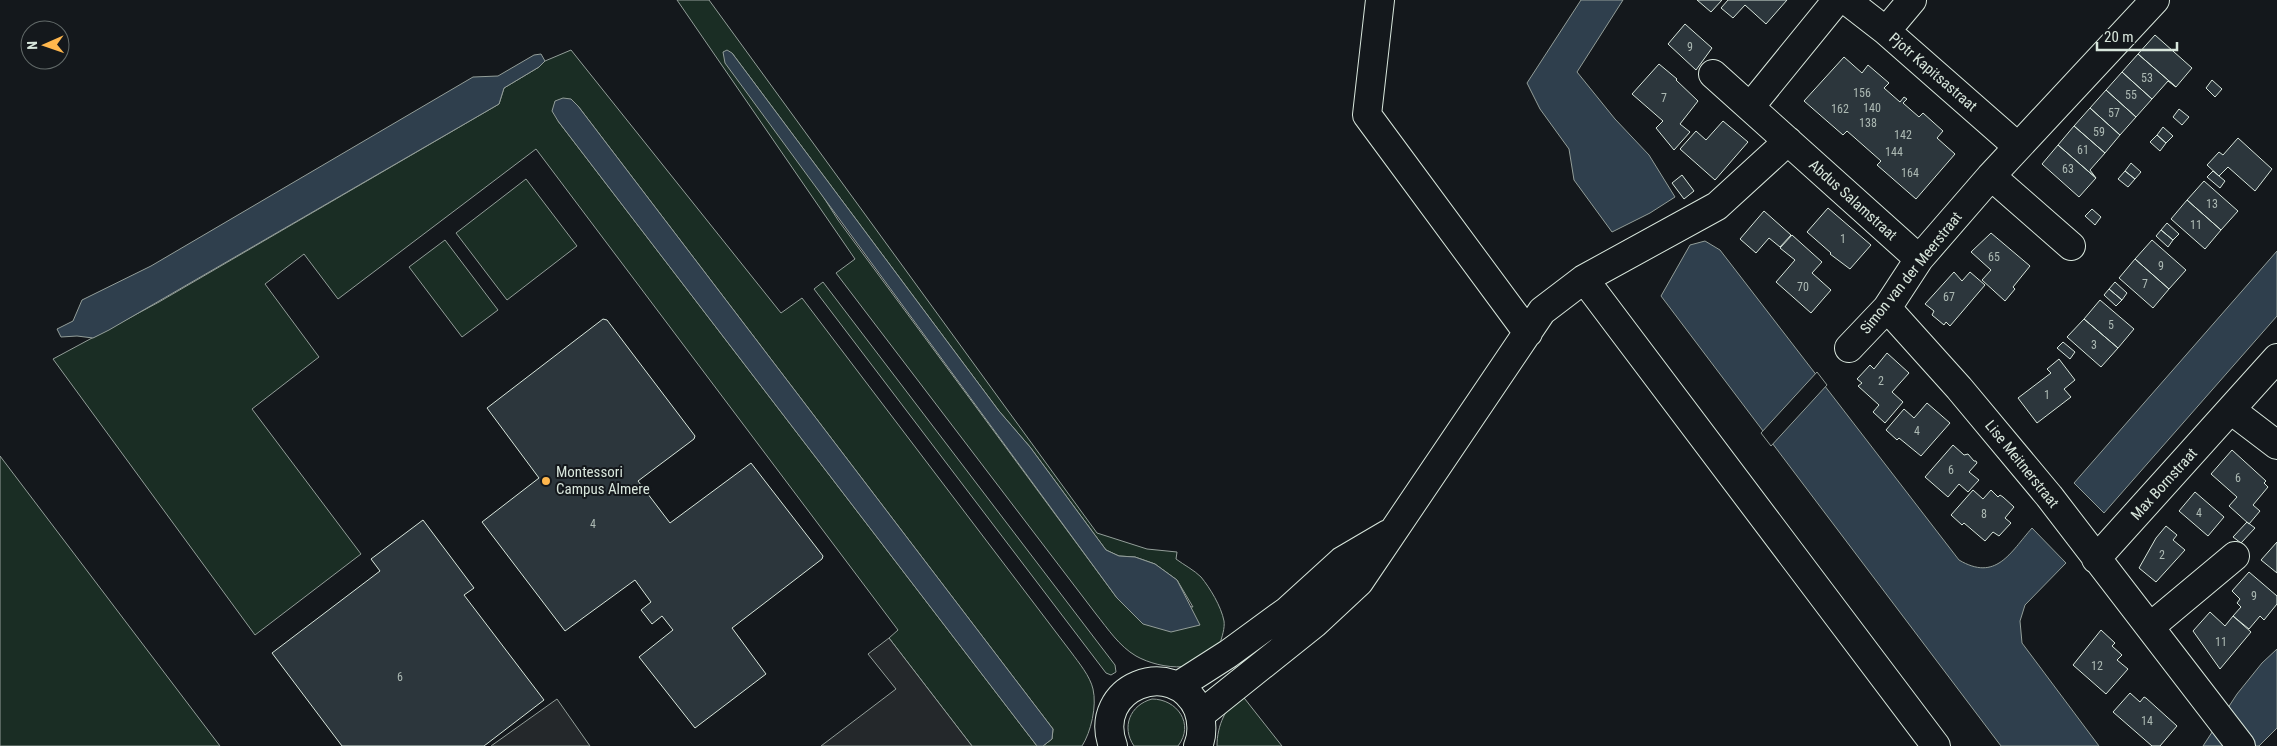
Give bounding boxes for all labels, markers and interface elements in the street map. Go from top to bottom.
north arrow [20,20,70,70]
scale bar [2097,20,2177,52]
text: 20 m [2104,28,2134,46]
street label: Pjotr Kapitsastraat [1885,29,1981,115]
house number: 9 [1687,40,1693,54]
text: N [24,41,40,50]
house number: 53 [2141,71,2153,85]
house number: 156 [1853,86,1871,100]
house number: 55 [2125,88,2137,102]
house number: 7 [1661,91,1667,105]
house number: 140 [1863,101,1881,115]
house number: 162 [1831,102,1849,116]
house number: 57 [2108,106,2120,120]
house number: 138 [1859,116,1877,130]
house number: 59 [2093,125,2105,139]
house number: 142 [1894,128,1912,142]
house number: 61 [2077,143,2089,157]
house number: 144 [1885,145,1903,159]
street label: Abdus Salamstraat [1805,156,1901,244]
house number: 63 [2062,162,2074,176]
house number: 164 [1901,166,1919,180]
house number: 13 [2206,197,2218,211]
street label: Simon van der Meerstraat [1856,208,1966,338]
house number: 11 [2190,218,2202,232]
house number: 1 [1840,232,1846,246]
house number: 65 [1988,250,2000,264]
house number: 9 [2158,259,2164,273]
house number: 7 [2142,277,2148,291]
house number: 70 [1797,280,1809,294]
house number: 67 [1943,290,1955,304]
house number: 5 [2108,318,2114,332]
house number: 3 [2091,338,2097,352]
house number: 2 [1878,374,1884,388]
house number: 1 [2044,388,2050,402]
street label: Lise Meitnerstraat [1981,417,2063,511]
house number: 4 [1914,424,1920,438]
street label: Max Bornstraat [2127,444,2201,524]
place label: Montessori Campus Almere [556,463,650,498]
house number: 6 [1948,463,1954,477]
house number: 6 [2235,471,2241,485]
marker: Montessori Campus Almere [540,475,552,487]
house number: 4 [2196,506,2202,520]
house number: 8 [1981,507,1987,521]
house number: 4 [590,517,596,531]
house number: 2 [2159,548,2165,562]
house number: 9 [2251,589,2257,603]
house number: 11 [2215,635,2227,649]
house number: 12 [2091,659,2103,673]
house number: 6 [397,670,403,684]
house number: 14 [2141,714,2153,728]

